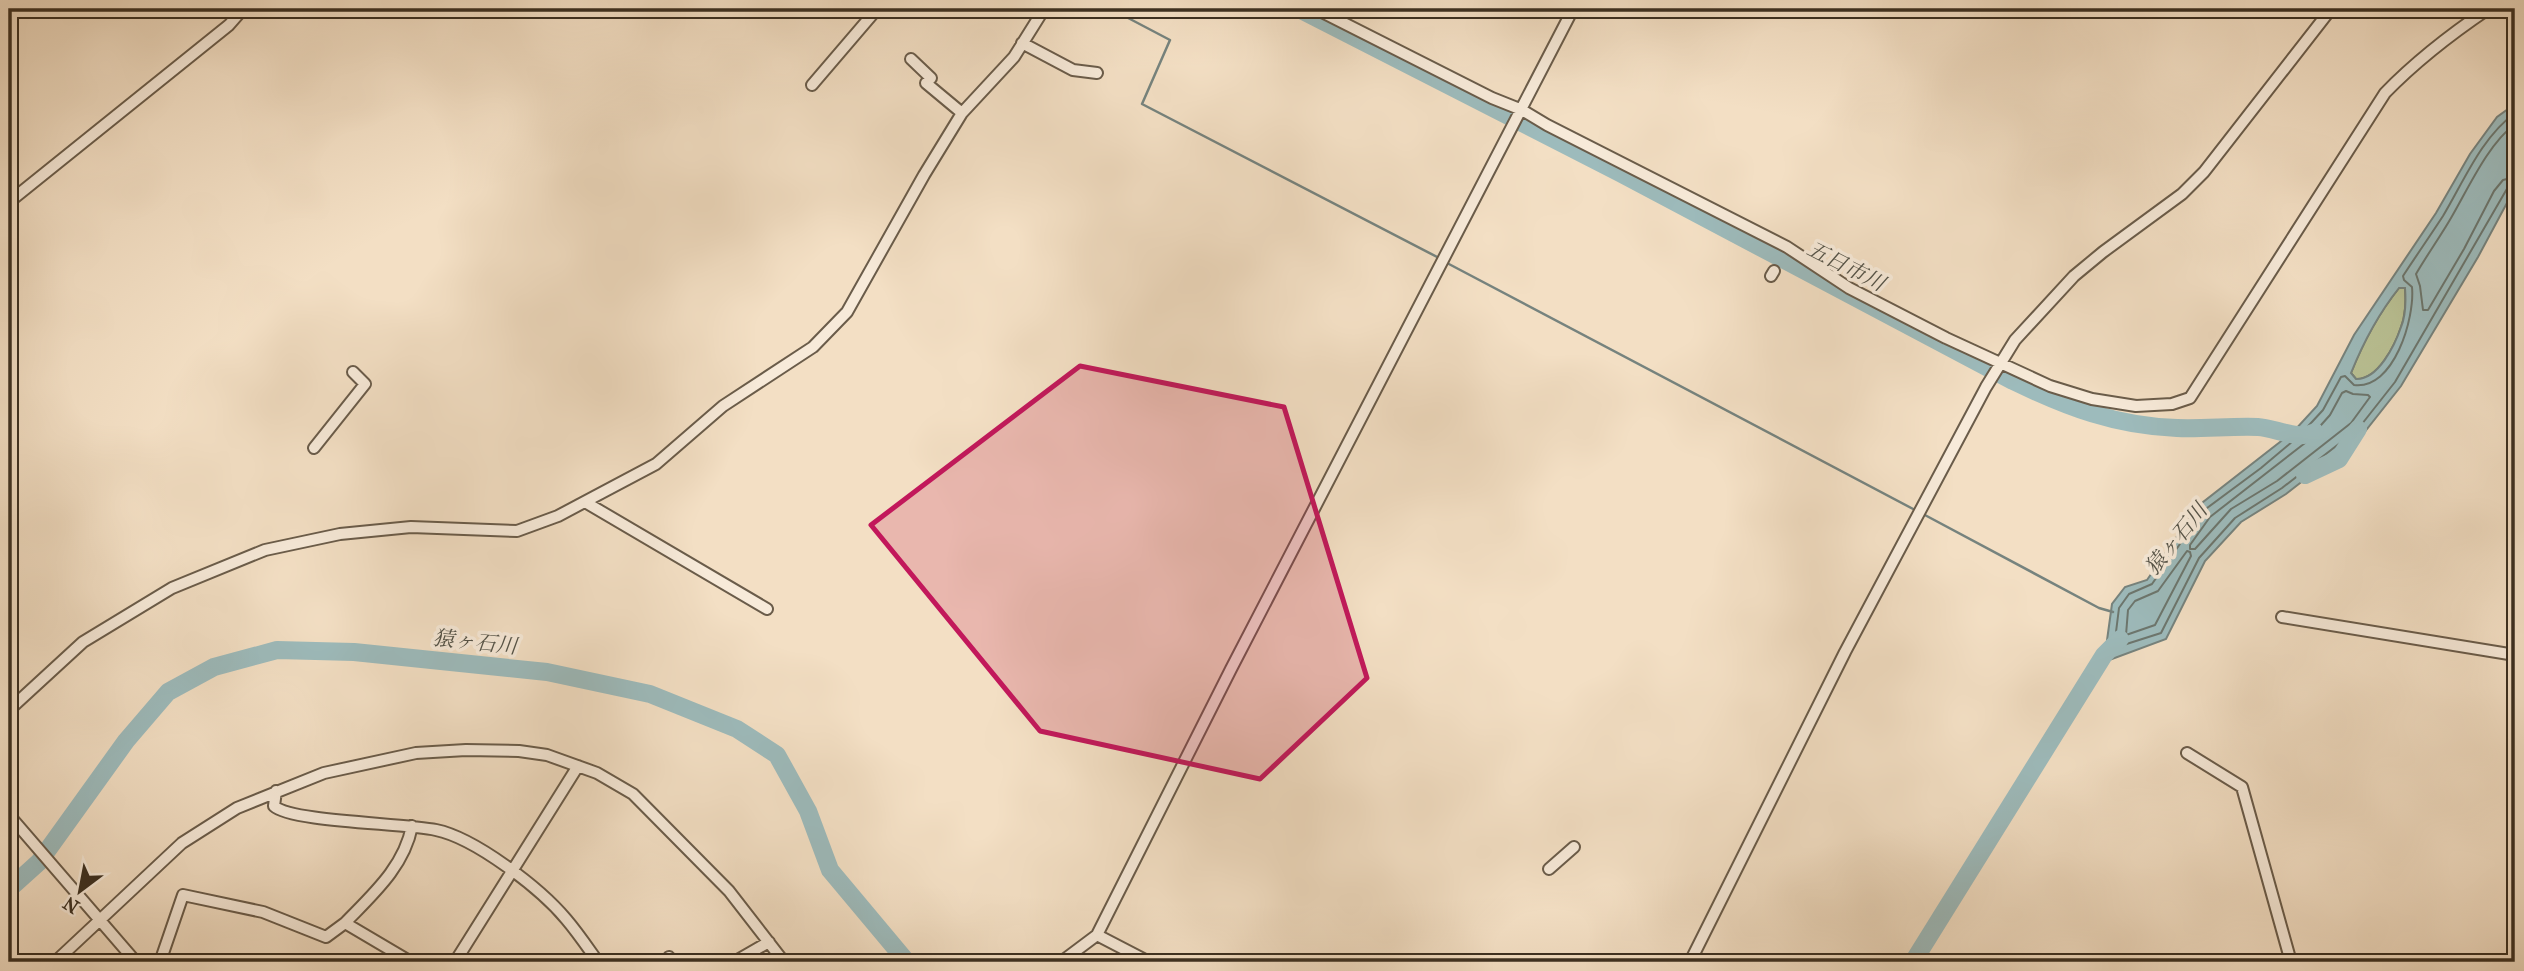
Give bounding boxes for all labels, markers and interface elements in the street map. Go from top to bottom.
water label: 五日市川 [1803,236,1891,297]
water label: 猿ヶ石川 [2140,497,2213,579]
water label: 猿ヶ石川 [432,626,520,659]
north arrow [46,856,116,926]
text: N [59,891,83,918]

